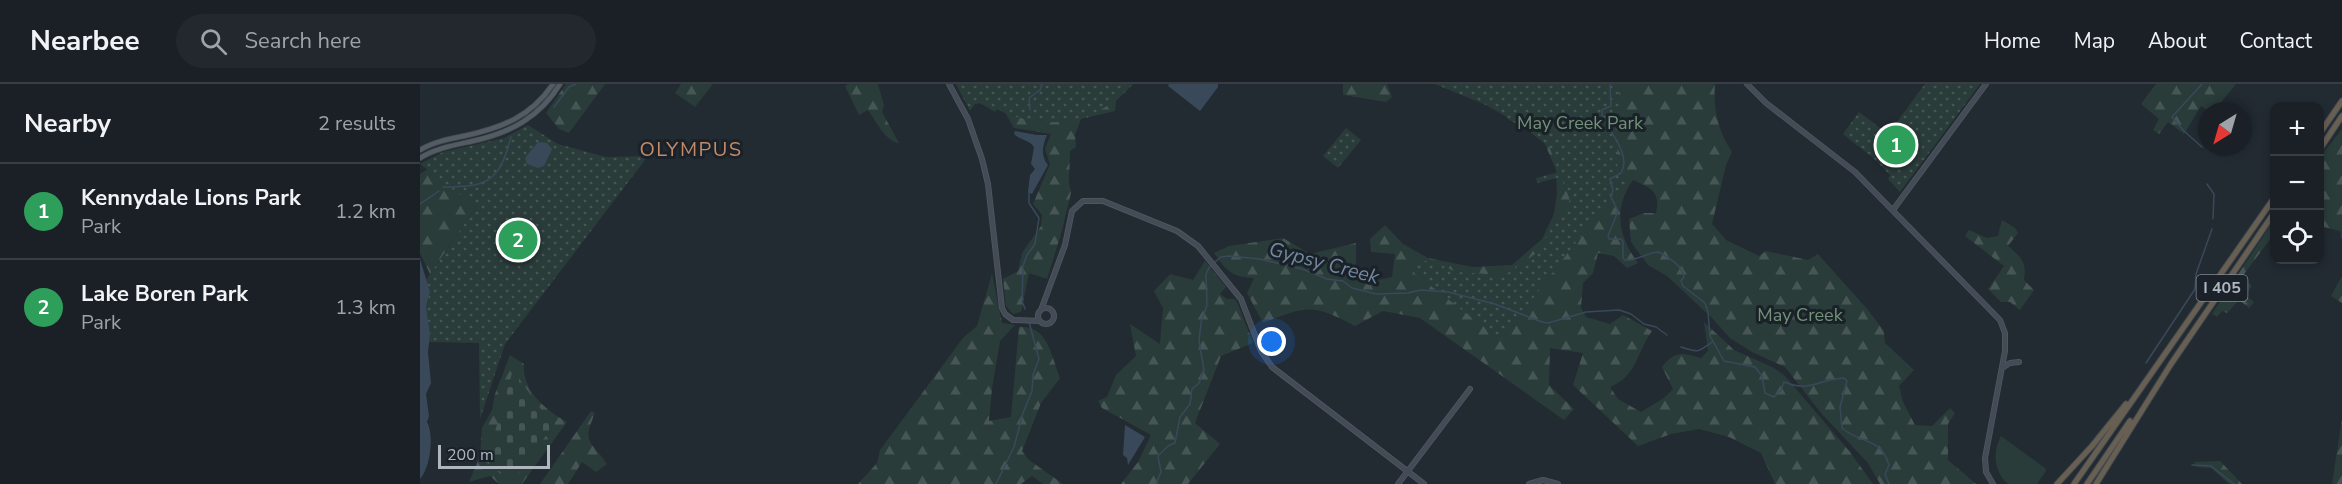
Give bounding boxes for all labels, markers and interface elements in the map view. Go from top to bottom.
search box [176,14,596,68]
text: Nearbee [30,22,140,60]
icon: search [197,25,230,58]
text: Search here [245,26,361,56]
text: Home [1984,27,2041,55]
text: Map [2074,27,2115,55]
text: About [2148,27,2206,55]
text: Contact [2239,27,2312,55]
north arrow [2198,102,2252,156]
map controls [2270,102,2324,264]
button: + [2270,102,2324,156]
text: Nearby [24,106,111,141]
text: 2 results [318,110,396,137]
park label: May Creek Park [1517,111,1644,135]
pin: 1 [1876,122,1916,168]
district label: OLYMPUS [639,136,743,163]
button: − [2270,156,2324,210]
text: Kennydale Lions Park [81,183,301,213]
text: 1 [38,198,50,225]
text: 1.2 km [335,198,396,225]
button: locate [2270,210,2324,264]
text: Park [81,213,121,240]
pin: 2 [498,218,538,262]
water label: Gypsy Creek [1266,235,1383,291]
road number: I 405 [2196,275,2248,301]
text: Lake Boren Park [81,279,248,309]
text: 2 [38,294,50,321]
text: 1.3 km [335,294,396,321]
park label: May Creek [1757,303,1844,327]
text: Park [81,309,121,336]
your location [1257,327,1286,356]
scale bar [438,442,550,470]
text: 200 m [447,444,494,466]

